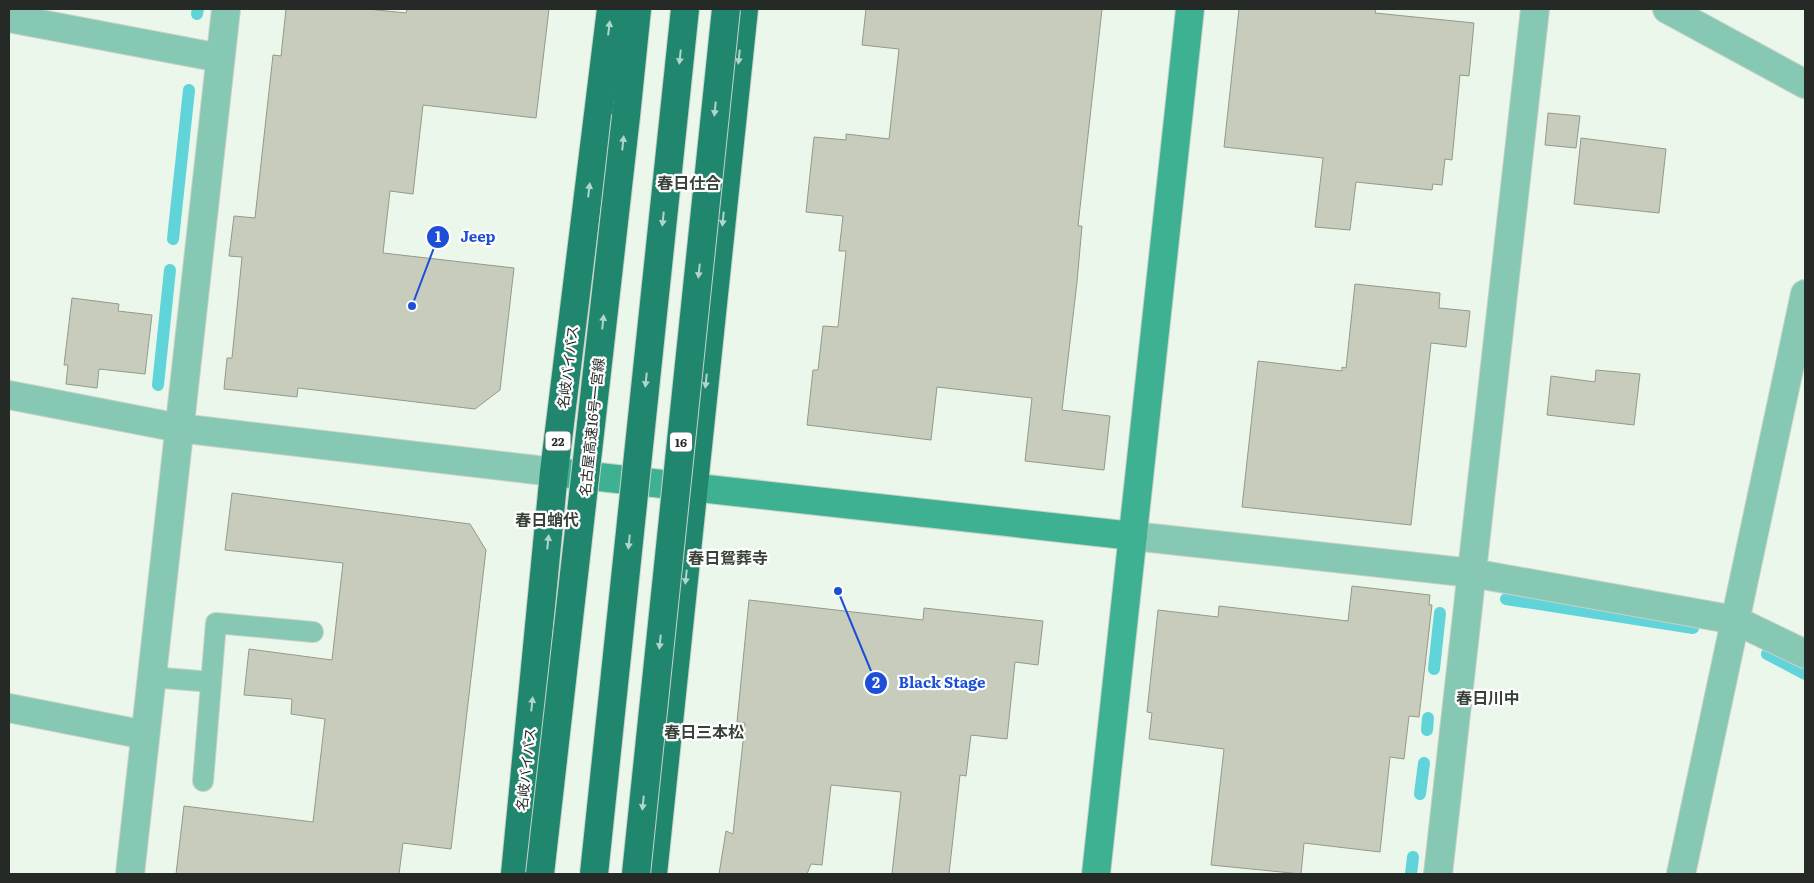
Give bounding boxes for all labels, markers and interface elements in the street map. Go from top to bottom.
one-way arrow [605,20,613,36]
one-way arrow [676,50,684,66]
one-way arrow [735,50,743,66]
one-way arrow [711,102,719,118]
one-way arrow [619,134,627,150]
district label: 春日仕合 [657,170,721,194]
one-way arrow [585,181,593,197]
one-way arrow [659,211,667,227]
one-way arrow [719,211,727,227]
callout: Jeep [426,222,506,252]
text: 1 [435,224,441,247]
text: Jeep [461,224,496,247]
one-way arrow [695,263,703,279]
one-way arrow [599,313,607,329]
street label: 名岐バイパス [552,324,582,410]
street label: 名古屋高速16号一宮線 [574,357,608,497]
one-way arrow [642,373,650,389]
one-way arrow [702,373,710,389]
road number: 22 [546,432,570,451]
road number: 16 [670,432,692,452]
district label: 春日蛸代 [515,507,579,531]
one-way arrow [544,534,552,550]
one-way arrow [625,534,633,550]
district label: 春日鴛葬寺 [688,545,768,569]
one-way arrow [682,569,690,585]
one-way arrow [656,634,664,650]
callout: Black Stage [863,668,995,698]
text: 2 [872,670,880,693]
text: Black Stage [899,670,986,693]
district label: 春日川中 [1456,685,1520,709]
one-way arrow [528,696,536,712]
district label: 春日三本松 [664,719,744,743]
street label: 名岐バイパス [511,726,539,812]
one-way arrow [639,795,647,811]

